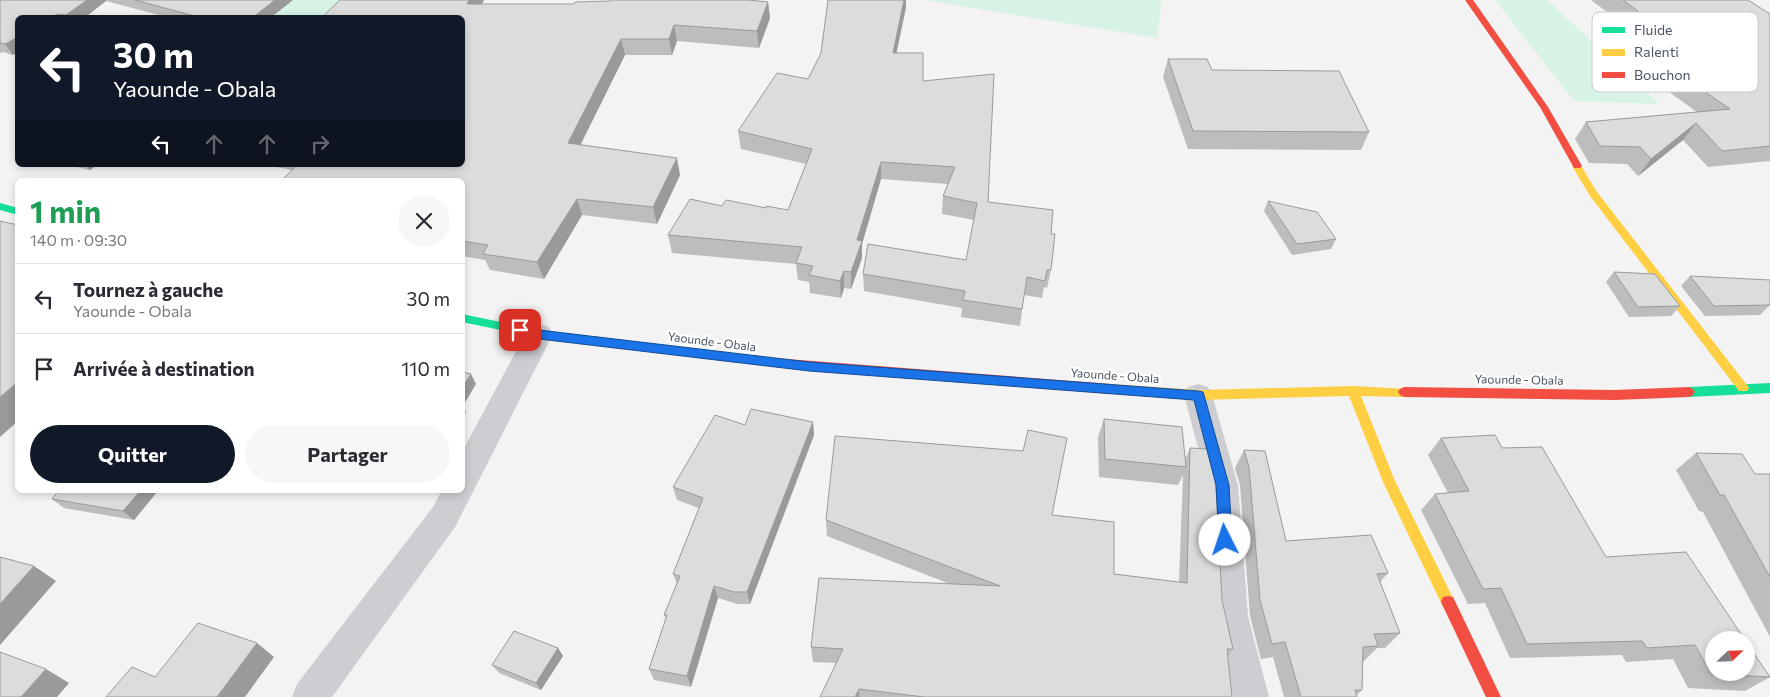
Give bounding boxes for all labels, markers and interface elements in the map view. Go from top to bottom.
legend [1592,12,1758,92]
text: Fluide [1634,21,1672,38]
text: 30 m [113,32,194,75]
icon: left [30,35,95,100]
text: Ralenti [1634,43,1679,60]
text: Bouchon [1634,66,1691,83]
text: Yaounde - Obala [113,75,276,102]
icon: left [147,130,175,158]
icon: ahead [200,130,228,158]
icon: ahead [253,130,281,158]
icon: right [306,130,334,158]
text: 1 min [30,192,101,229]
button: close [398,195,450,247]
text: 140 m · 09:30 [30,230,127,249]
text: Tournez à gauche [73,278,223,301]
icon: left [30,285,58,313]
text: 30 m [407,287,450,310]
text: Yaounde - Obala [73,301,192,320]
pin [499,309,541,351]
icon: arrive [506,316,534,344]
street label: Yaounde - Obala [667,329,757,353]
icon: arrive [30,355,58,383]
text: Arrivée à destination [73,357,255,380]
text: 110 m [401,357,450,380]
street label: Yaounde - Obala [1070,365,1160,385]
street label: Yaounde - Obala [1474,371,1564,387]
button: Quitter [30,425,235,483]
button: Partager [245,425,450,483]
position arrow [1198,513,1250,565]
north arrow [1705,631,1755,681]
map controls [1705,631,1755,681]

